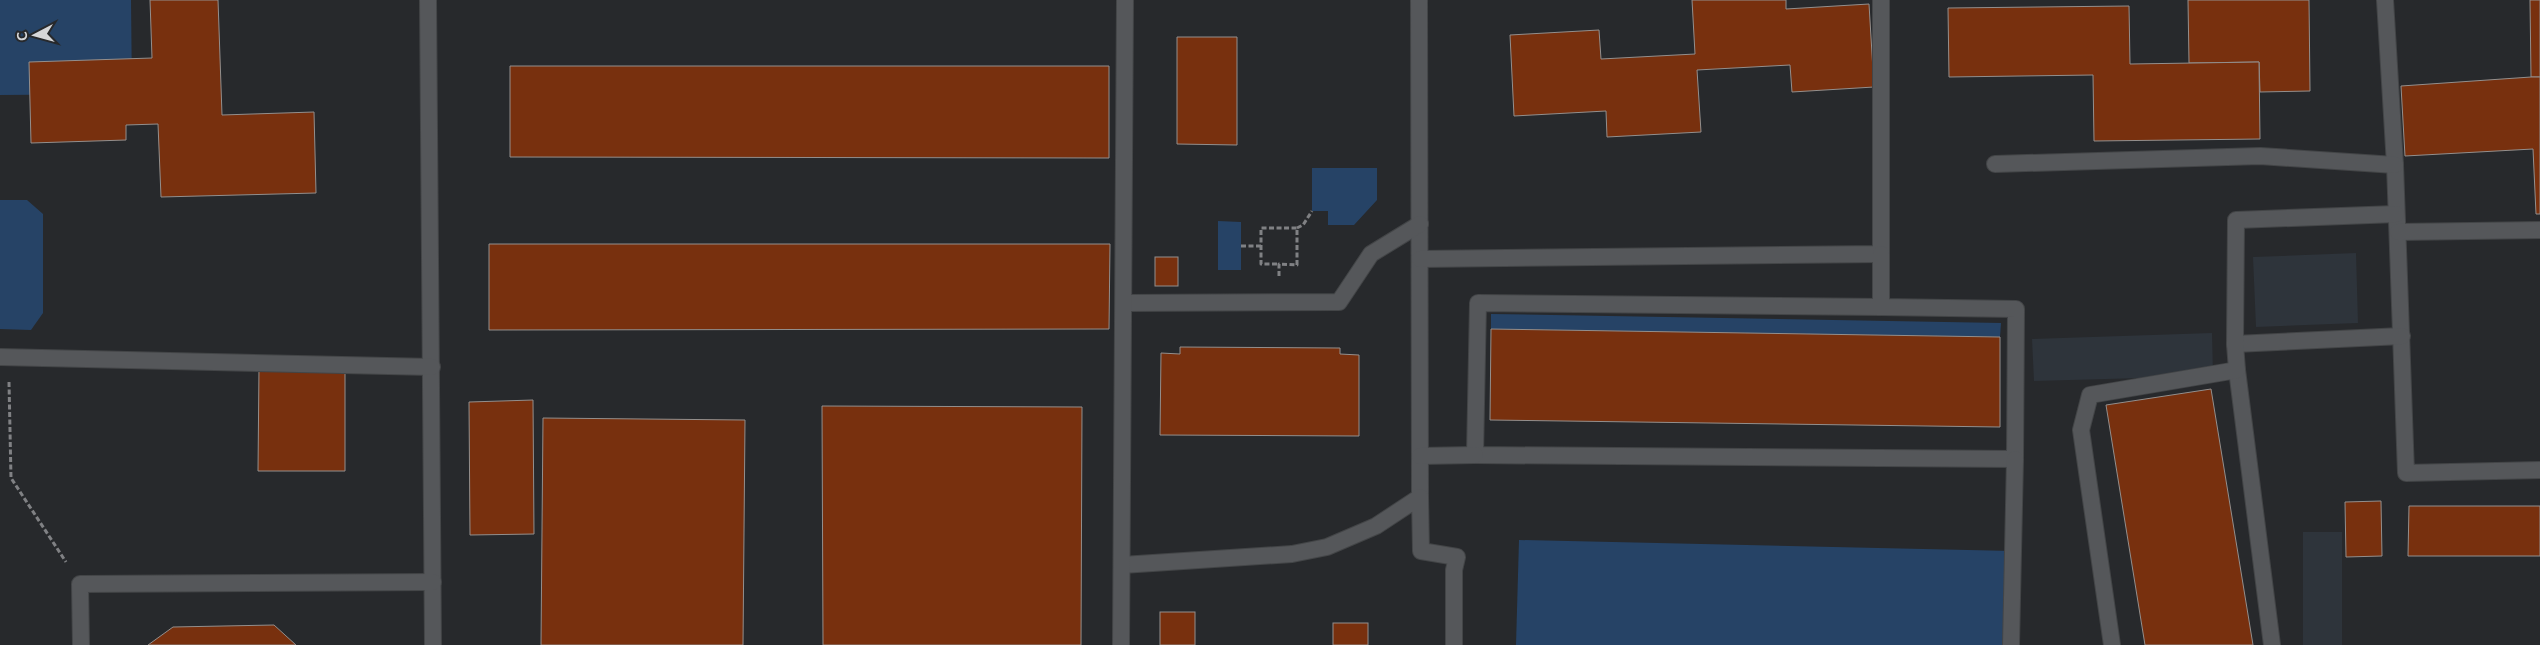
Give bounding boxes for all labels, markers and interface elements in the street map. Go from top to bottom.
north arrow [10,10,60,60]
text: С [13,30,33,42]

